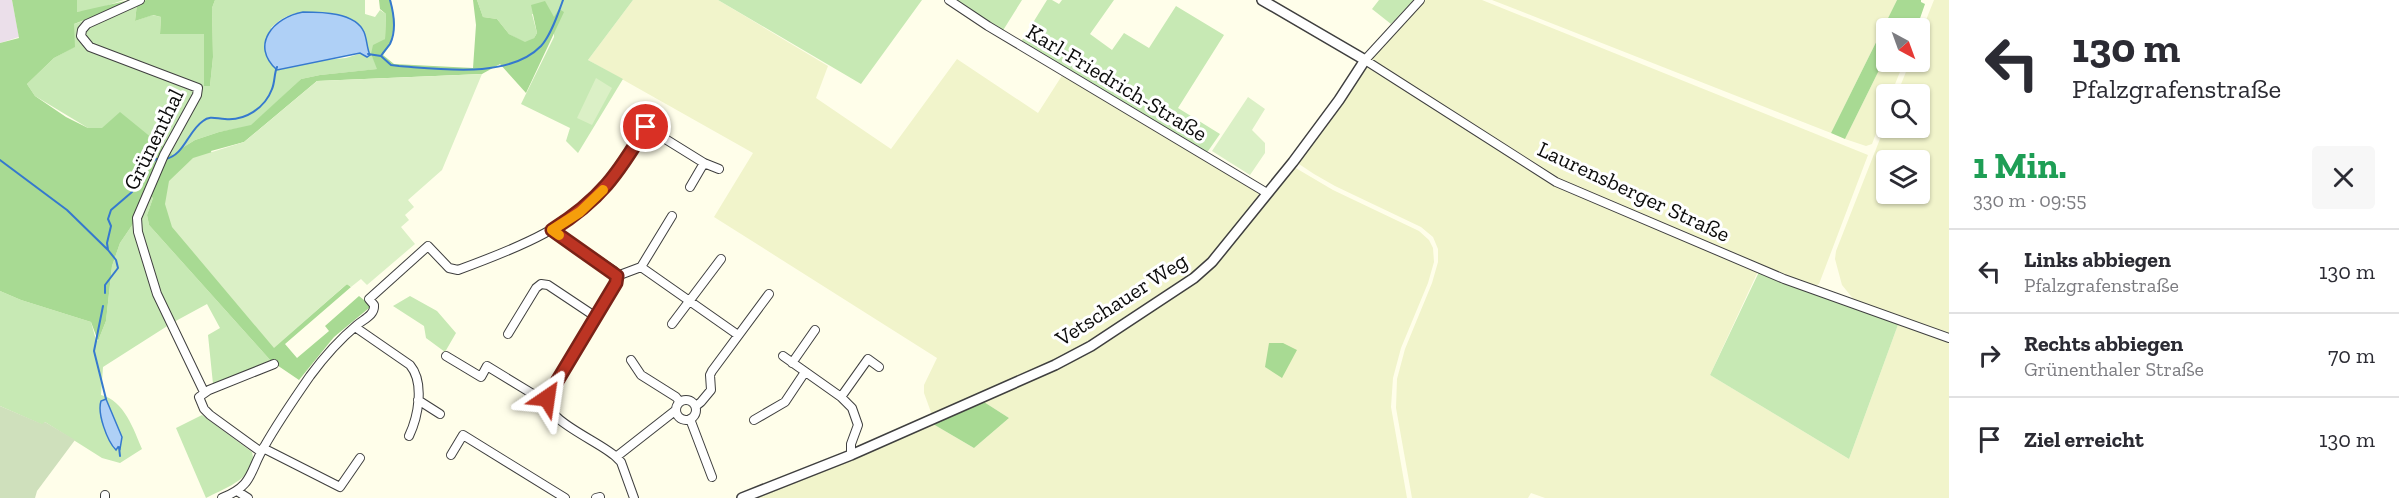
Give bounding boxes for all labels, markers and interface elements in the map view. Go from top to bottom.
street label: Karl-Friedrich-Straße [1021,18,1212,147]
north arrow [1876,18,1930,72]
map controls [1876,18,1930,204]
text: 130 m [2072,22,2180,73]
icon: left [1973,24,2051,102]
text: Pfalzgrafenstraße [2072,73,2281,105]
street label: Grünenthal [117,84,190,194]
button: search [1876,84,1930,138]
pin [620,101,671,152]
icon: arrive [629,110,662,143]
street label: Laurensberger Straße [1533,135,1734,248]
text: 1 Min. [1973,144,2067,187]
button: close [2312,146,2375,209]
button: layers [1876,150,1930,204]
text: 330 m · 09:55 [1973,188,2086,212]
text: Links abbiegen [2024,246,2171,273]
street label: Vetschauer Weg [1049,247,1192,353]
icon: left [1973,255,2006,288]
text: 130 m [2319,258,2375,285]
text: Pfalzgrafenstraße [2024,273,2179,297]
text: Rechts abbiegen [2024,330,2183,357]
icon: right [1973,339,2006,372]
text: 70 m [2328,342,2375,369]
text: Grünenthaler Straße [2024,357,2204,381]
position arrow [515,366,579,430]
icon: arrive [1973,423,2006,456]
text: Ziel erreicht [2024,426,2144,453]
text: 130 m [2319,426,2375,453]

